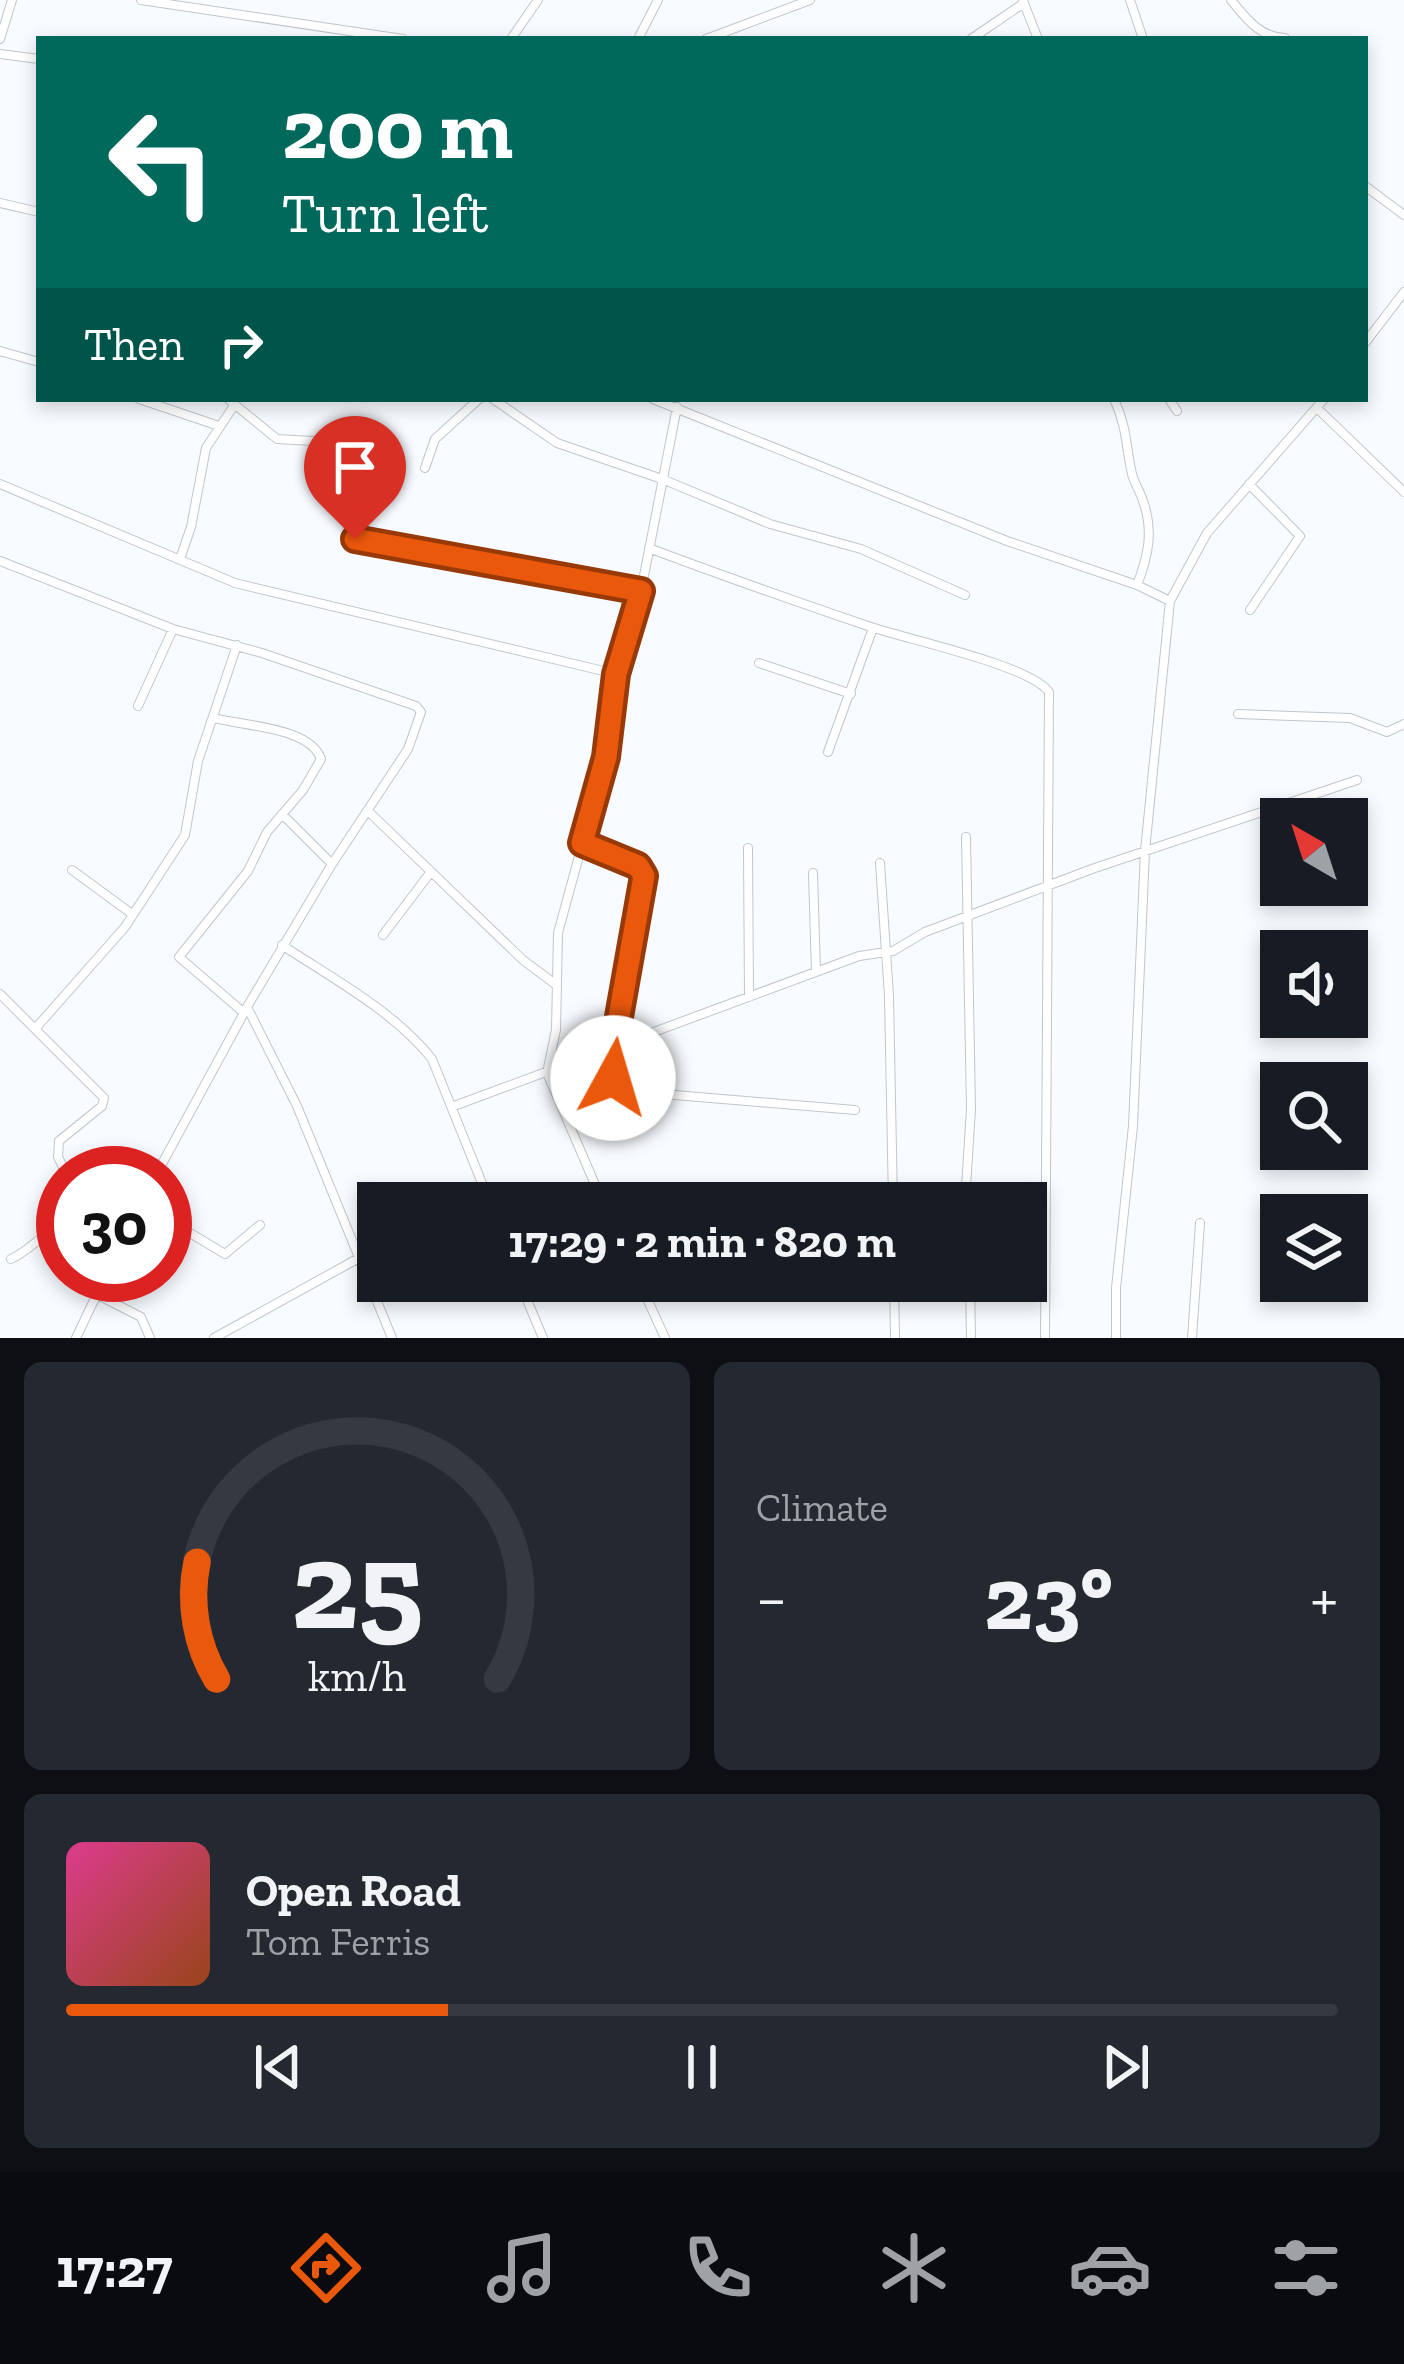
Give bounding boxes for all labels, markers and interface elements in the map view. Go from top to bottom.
text: 200 m [282,79,513,180]
icon: left [84,84,240,240]
text: Turn left [282,181,489,246]
icon: right [208,312,274,378]
text: Then [84,318,184,372]
pin [304,416,406,539]
icon: arrive [322,434,388,500]
north arrow [1260,798,1368,906]
map controls [1260,798,1368,1302]
button: sound [1260,930,1368,1038]
position arrow [550,1015,676,1141]
button: search [1260,1062,1368,1170]
speed limit sign: 30 [36,1146,192,1302]
button: layers [1260,1194,1368,1302]
text: 17:29 · 2 min · 820 m [508,1215,896,1269]
text: Climate [756,1484,888,1531]
text: 25 [291,1510,423,1660]
text: 23° [984,1544,1113,1652]
text: − [756,1559,787,1638]
text: + [1310,1559,1338,1638]
text: km/h [308,1651,406,1702]
text: Open Road [246,1864,461,1918]
text: Tom Ferris [246,1918,430,1965]
icon: previous [245,2034,311,2100]
icon: pause [669,2034,735,2100]
icon: next [1093,2034,1159,2100]
icon: directions [284,2226,368,2310]
icon: music [480,2226,564,2310]
icon: phone [676,2226,760,2310]
icon: climate [872,2226,956,2310]
icon: car [1068,2226,1152,2310]
icon: filters [1264,2226,1348,2310]
text: 17:27 [56,2236,173,2301]

